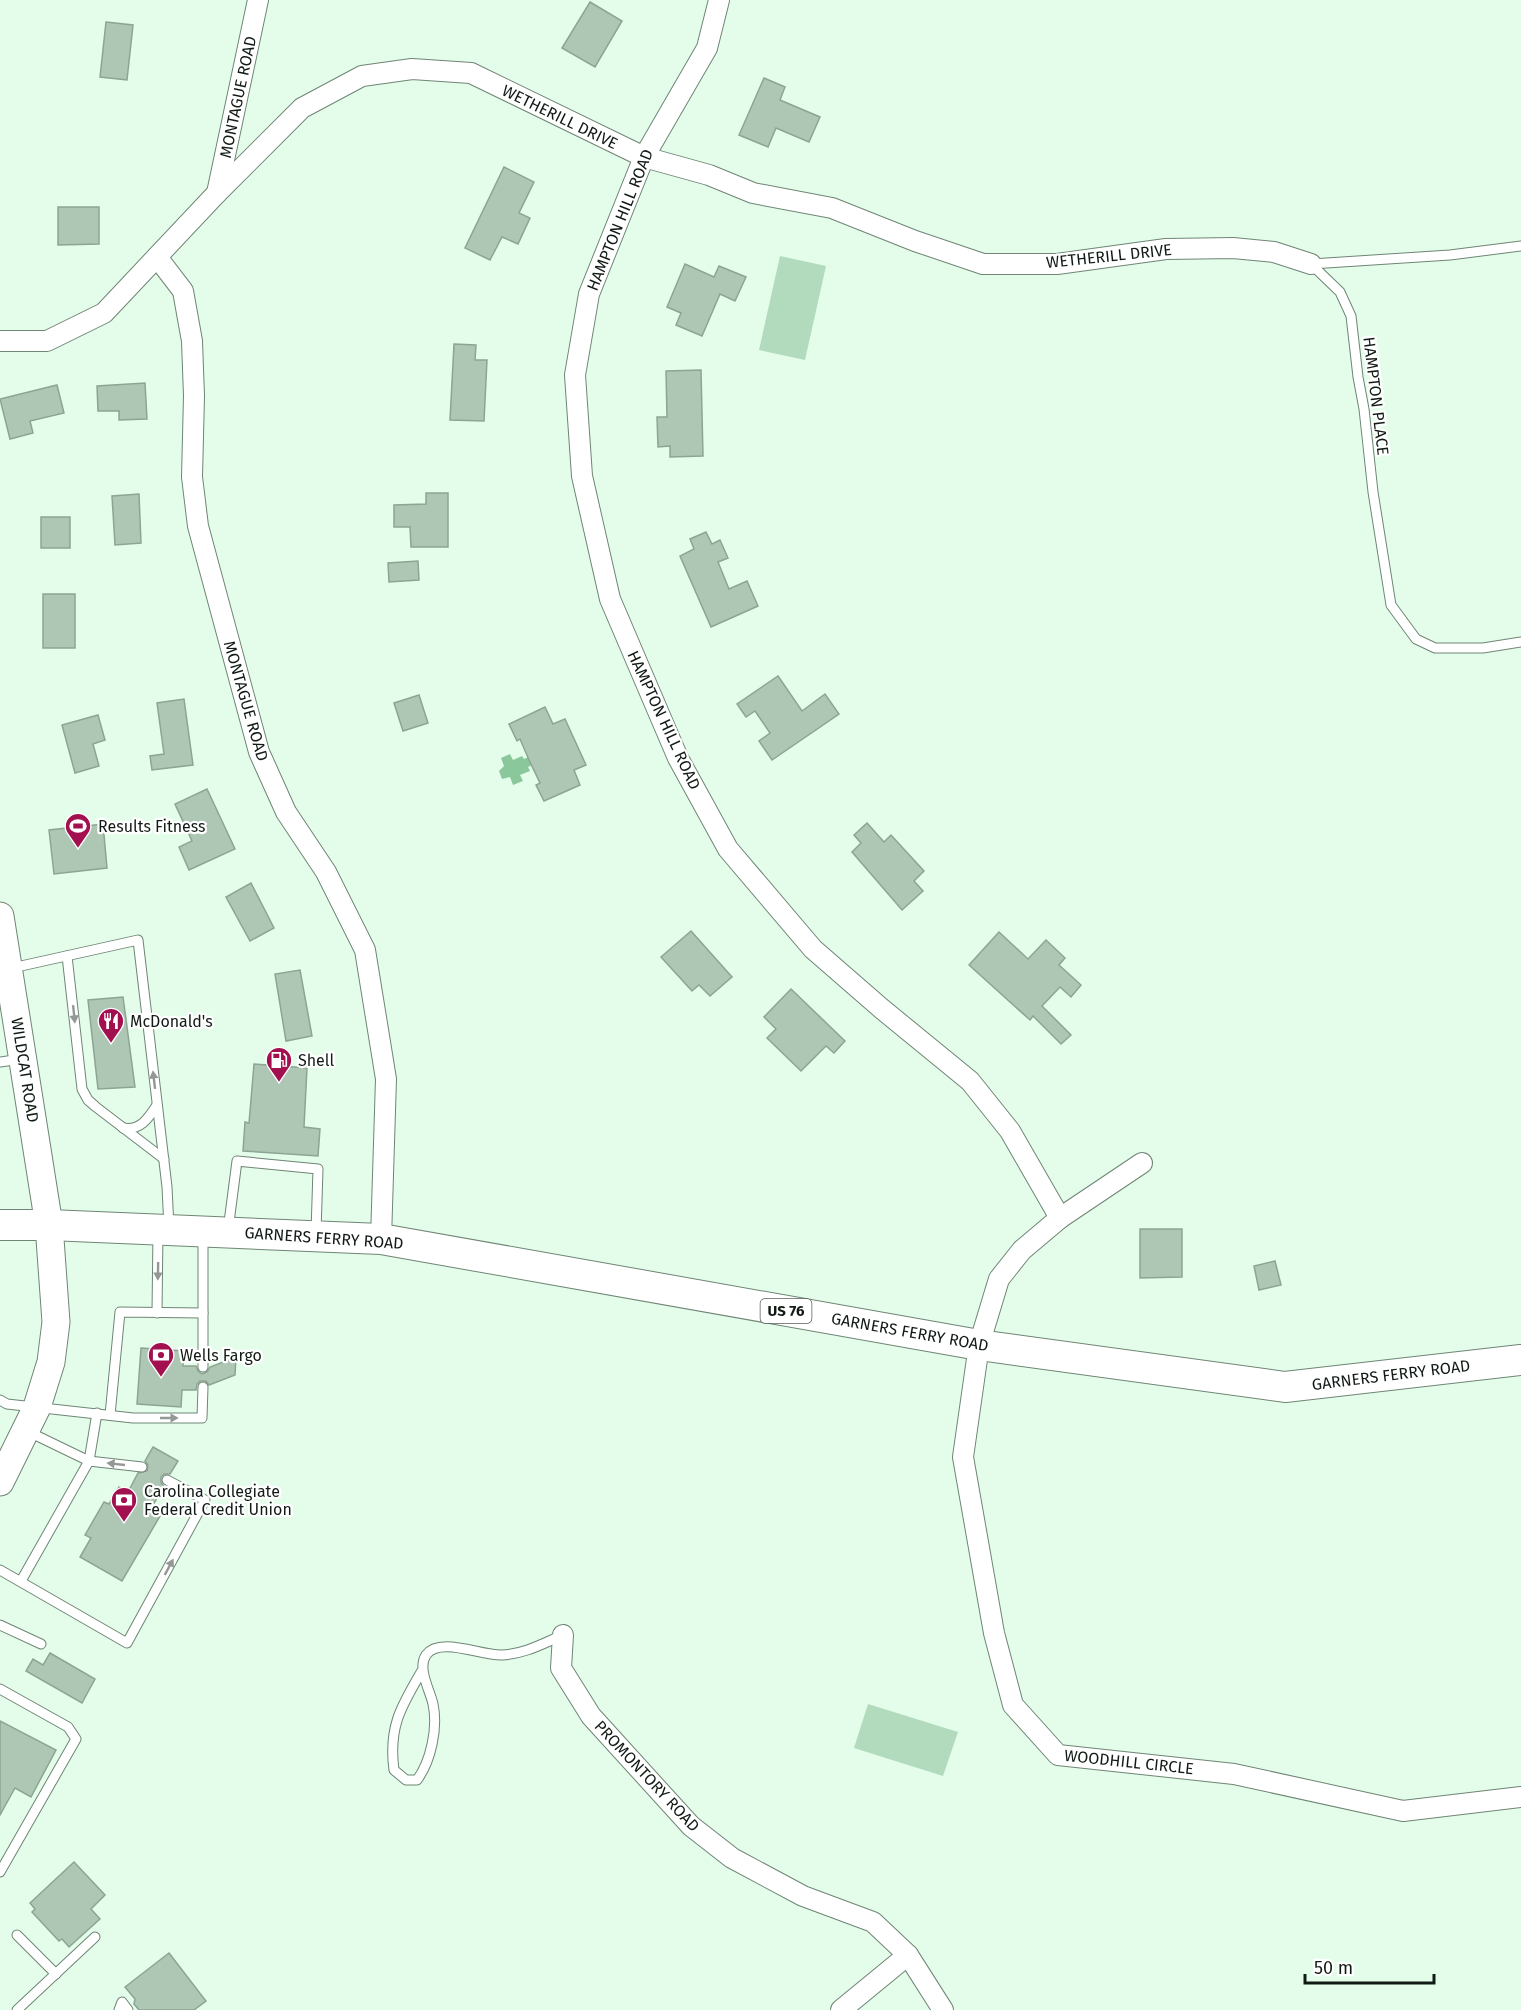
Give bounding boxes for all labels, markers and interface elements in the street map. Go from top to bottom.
street label: MONTAGUE ROAD [216,34,260,160]
street label: WETHERILL DRIVE [499,81,621,153]
street label: HAMPTON HILL ROAD [583,146,657,294]
street label: WETHERILL DRIVE [1045,240,1173,272]
street label: HAMPTON PLACE [1359,336,1393,456]
street label: MONTAGUE ROAD [220,639,272,763]
street label: HAMPTON HILL ROAD [623,648,705,792]
sports icon: Results Fitness [63,811,93,849]
place label: Results Fitness [98,817,206,836]
one-way arrow [69,1005,78,1024]
restaurant icon: McDonald's [96,1006,126,1044]
place label: McDonald's [130,1012,213,1031]
street label: WILDCAT ROAD [7,1016,43,1124]
fuel station icon: Shell [264,1045,294,1083]
place label: Shell [298,1051,335,1070]
one-way arrow [150,1070,159,1089]
street label: GARNERS FERRY ROAD [244,1223,404,1253]
one-way arrow [153,1262,163,1281]
road number: US 76 [760,1299,812,1323]
street label: GARNERS FERRY ROAD [830,1309,990,1355]
bank icon: Wells Fargo [146,1340,176,1378]
place label: Wells Fargo [180,1346,262,1365]
street label: GARNERS FERRY ROAD [1311,1356,1471,1394]
one-way arrow [159,1413,178,1423]
one-way arrow [106,1459,125,1469]
place label: Carolina Collegiate Federal Credit Union [144,1482,292,1519]
bank icon: Carolina Collegiate Federal Credit Union [109,1485,139,1523]
one-way arrow [164,1558,174,1575]
street label: PROMONTORY ROAD [591,1716,703,1836]
street label: WOODHILL CIRCLE [1063,1746,1195,1778]
scale bar [1305,1947,1434,1985]
text: 50 m [1314,1957,1353,1979]

